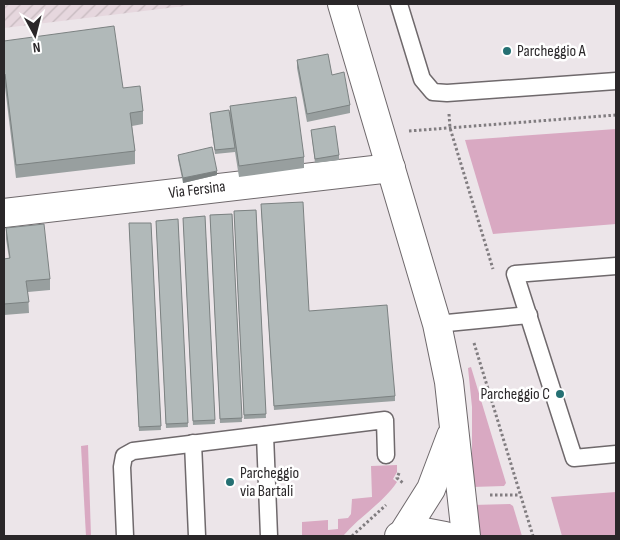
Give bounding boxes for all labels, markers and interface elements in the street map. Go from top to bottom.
north arrow [10,10,60,60]
text: N [32,39,41,56]
place label: Parcheggio A [517,42,586,61]
marker: Parcheggio A [501,45,513,57]
street label: Via Fersina [167,177,227,203]
place label: Parcheggio C [481,385,550,404]
marker: Parcheggio C [554,388,566,400]
place label: Parcheggio via Bartali [240,464,299,501]
marker: Parcheggio via Bartali [224,476,236,488]

